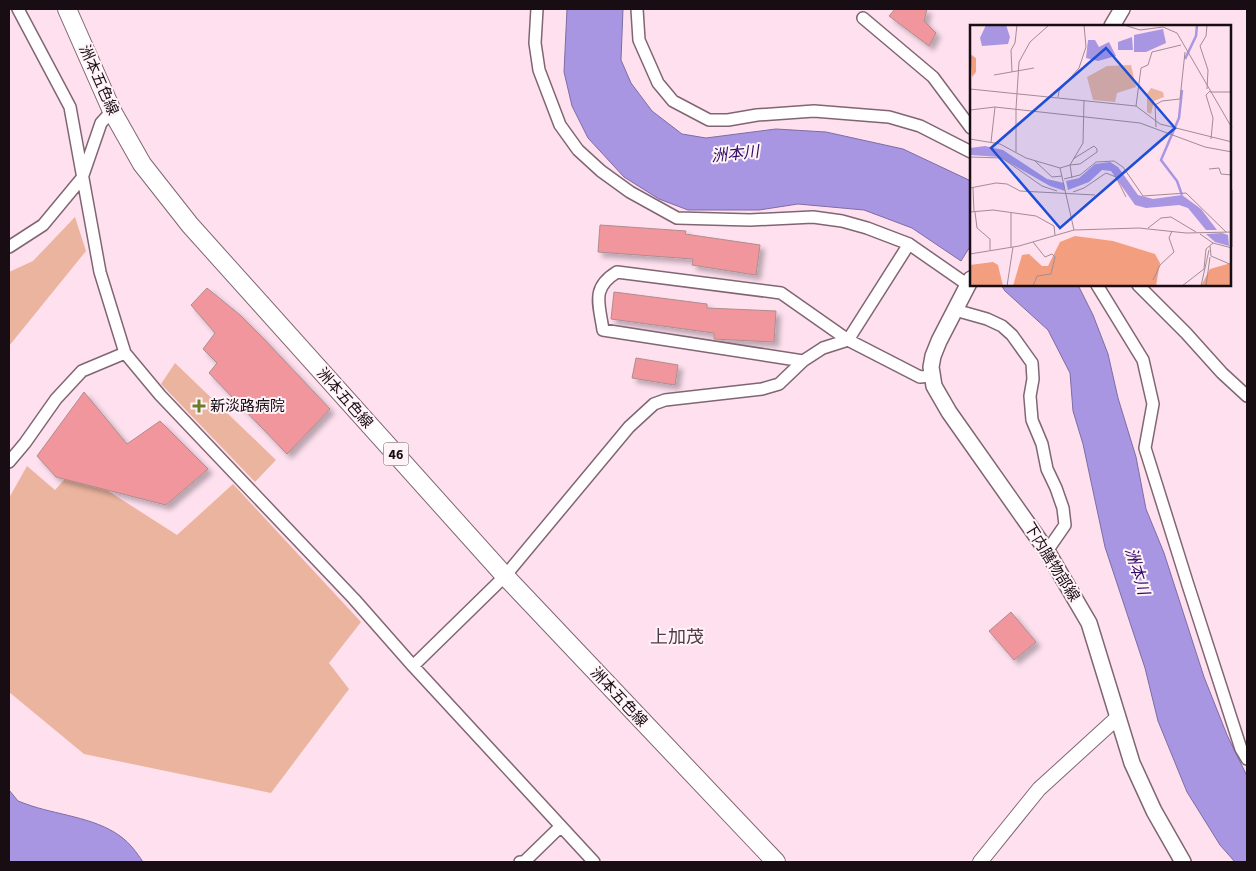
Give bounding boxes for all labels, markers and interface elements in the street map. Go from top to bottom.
inset map [970,25,1231,286]
street label: 洲本五色線 [74,42,123,119]
water label: 洲本川 [710,140,762,167]
street label: 洲本五色線 [312,363,378,433]
place label: 新淡路病院 [210,396,285,417]
marker: 新淡路病院 [192,399,206,413]
road number: 46 [384,442,408,466]
street label: 下内膳物部線 [1019,519,1084,606]
water label: 洲本川 [1120,545,1155,599]
district label: 上加茂 [650,625,704,650]
street label: 洲本五色線 [585,663,652,732]

